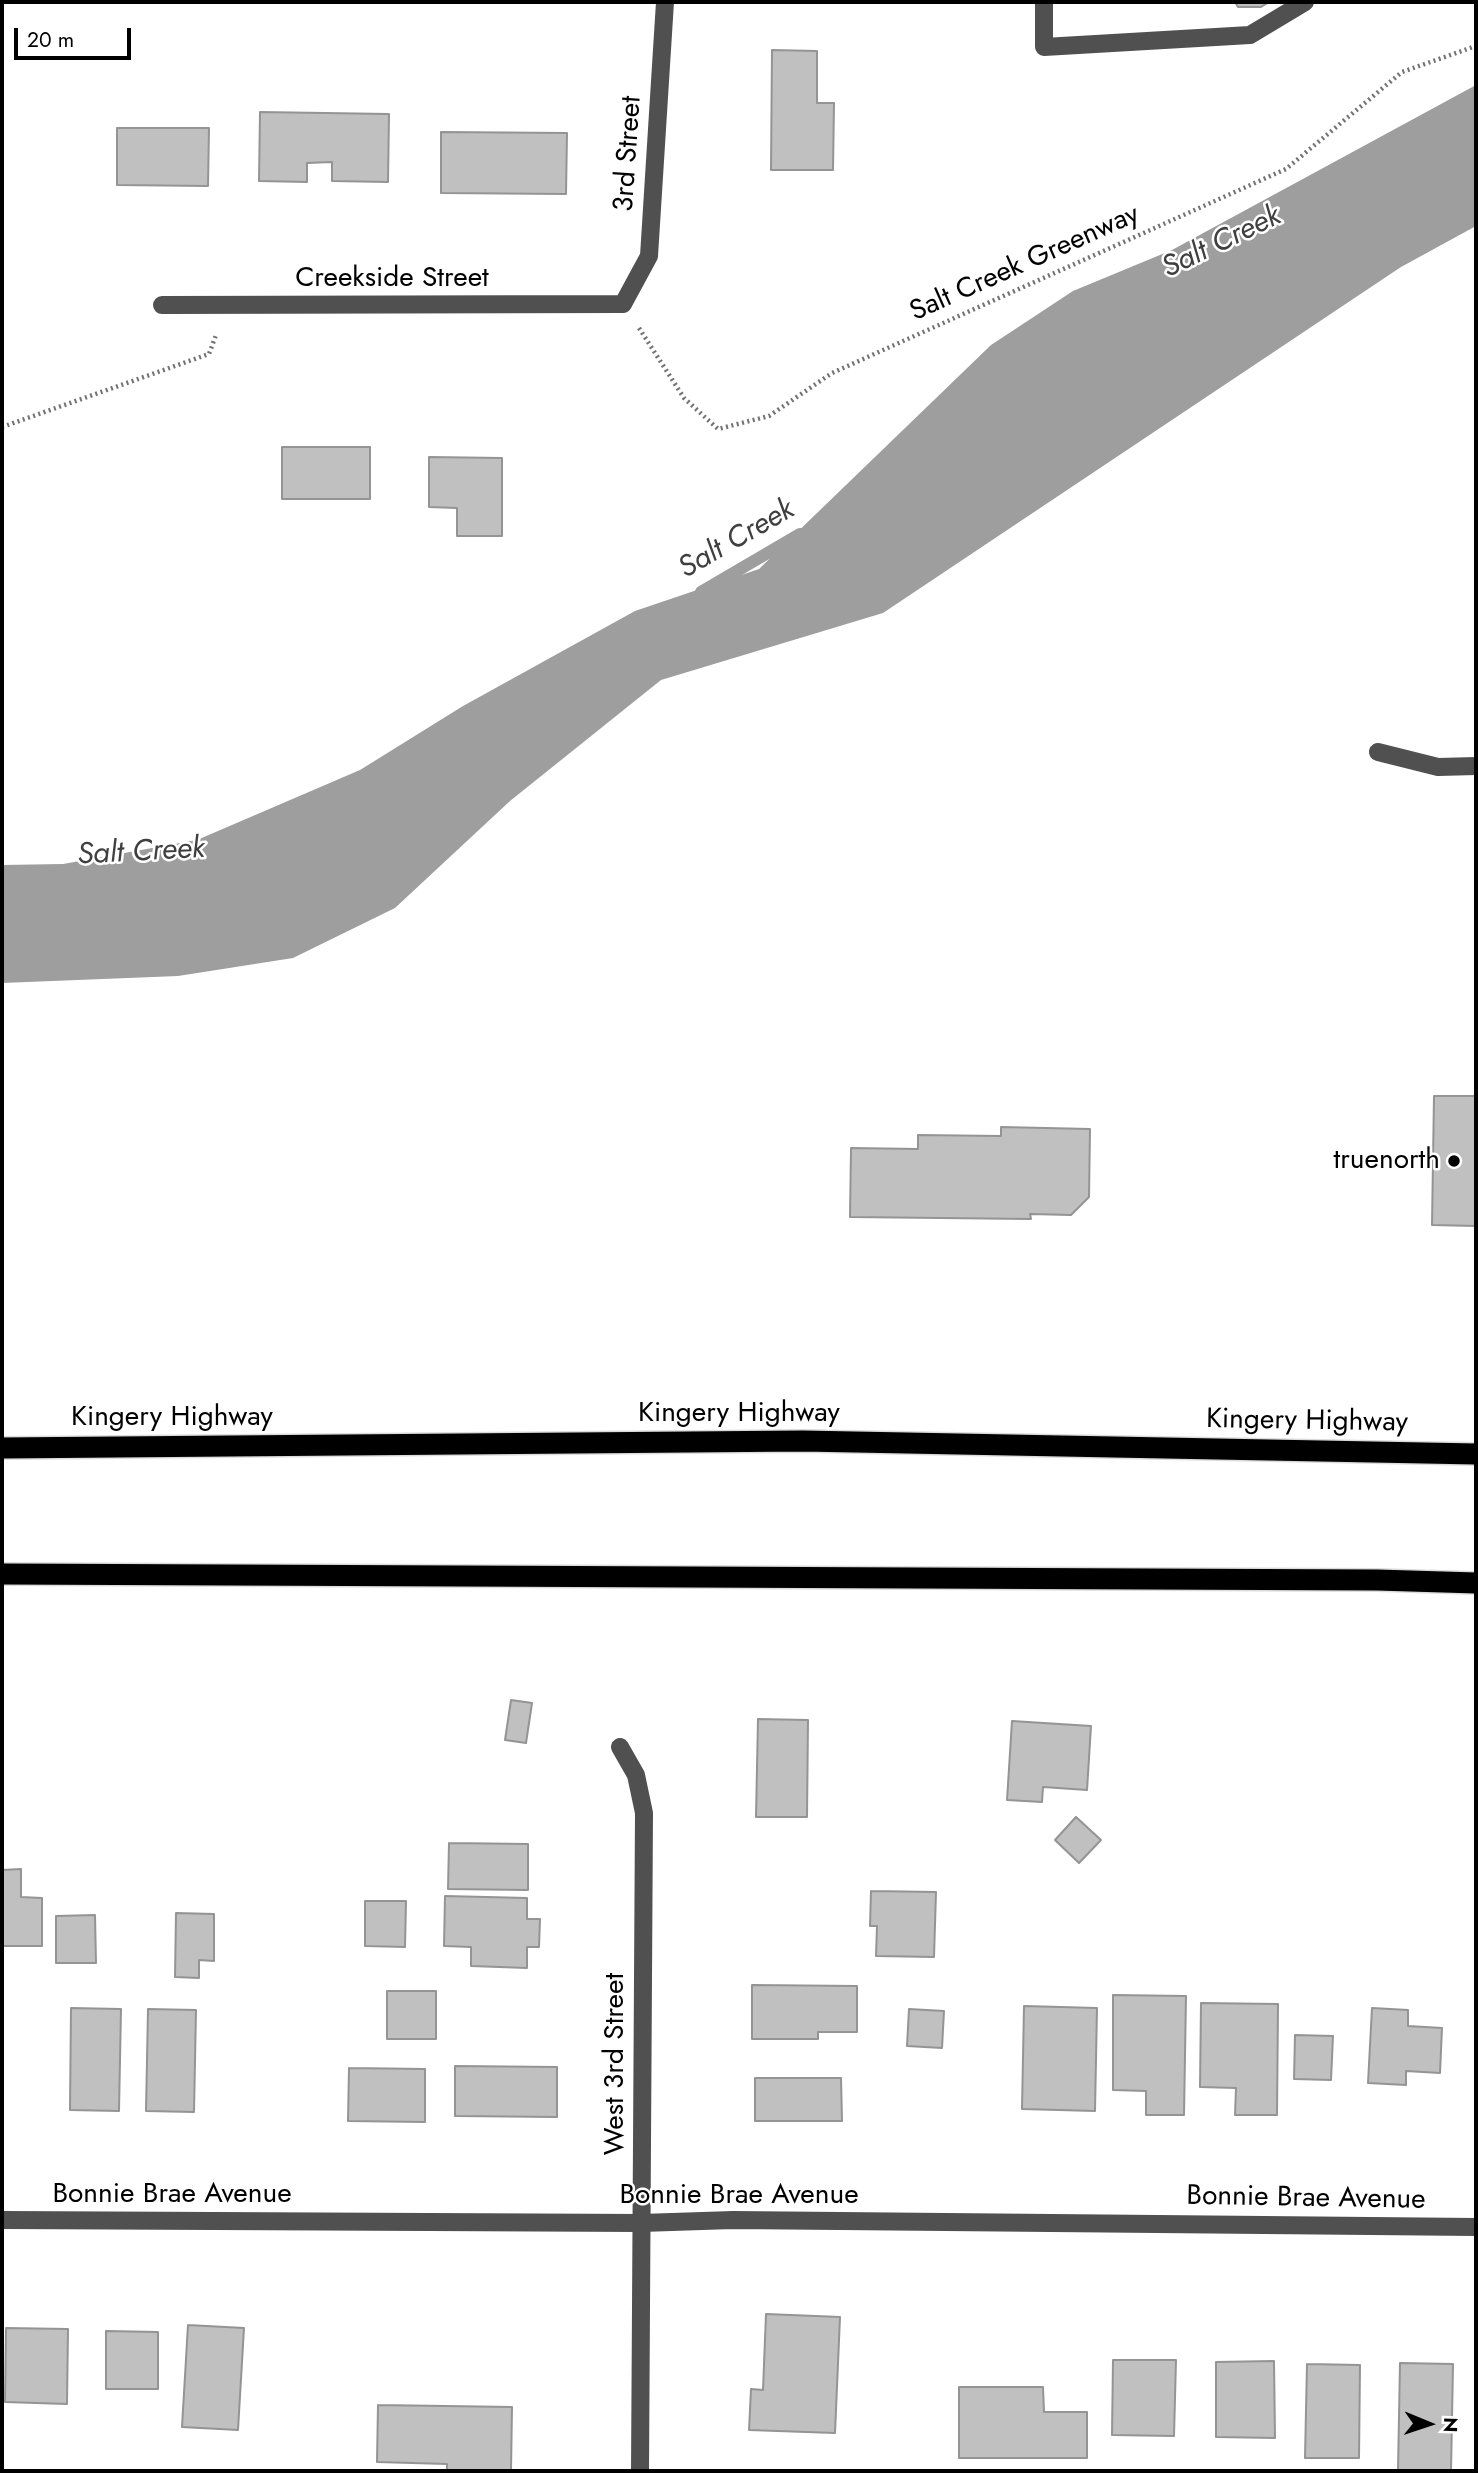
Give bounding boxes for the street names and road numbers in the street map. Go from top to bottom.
street label: 3rd Street [608,95,650,213]
street label: Salt Creek Greenway [905,198,1145,330]
street label: Creekside Street [295,262,489,296]
street label: Kingery Highway [638,1397,840,1431]
street label: Kingery Highway [71,1401,273,1435]
street label: Kingery Highway [1206,1403,1408,1441]
street label: West 3rd Street [599,1973,633,2155]
street label: Bonnie Brae Avenue [52,2178,292,2212]
street label: Bonnie Brae Avenue [619,2179,859,2213]
street label: Bonnie Brae Avenue [1186,2180,1426,2218]

